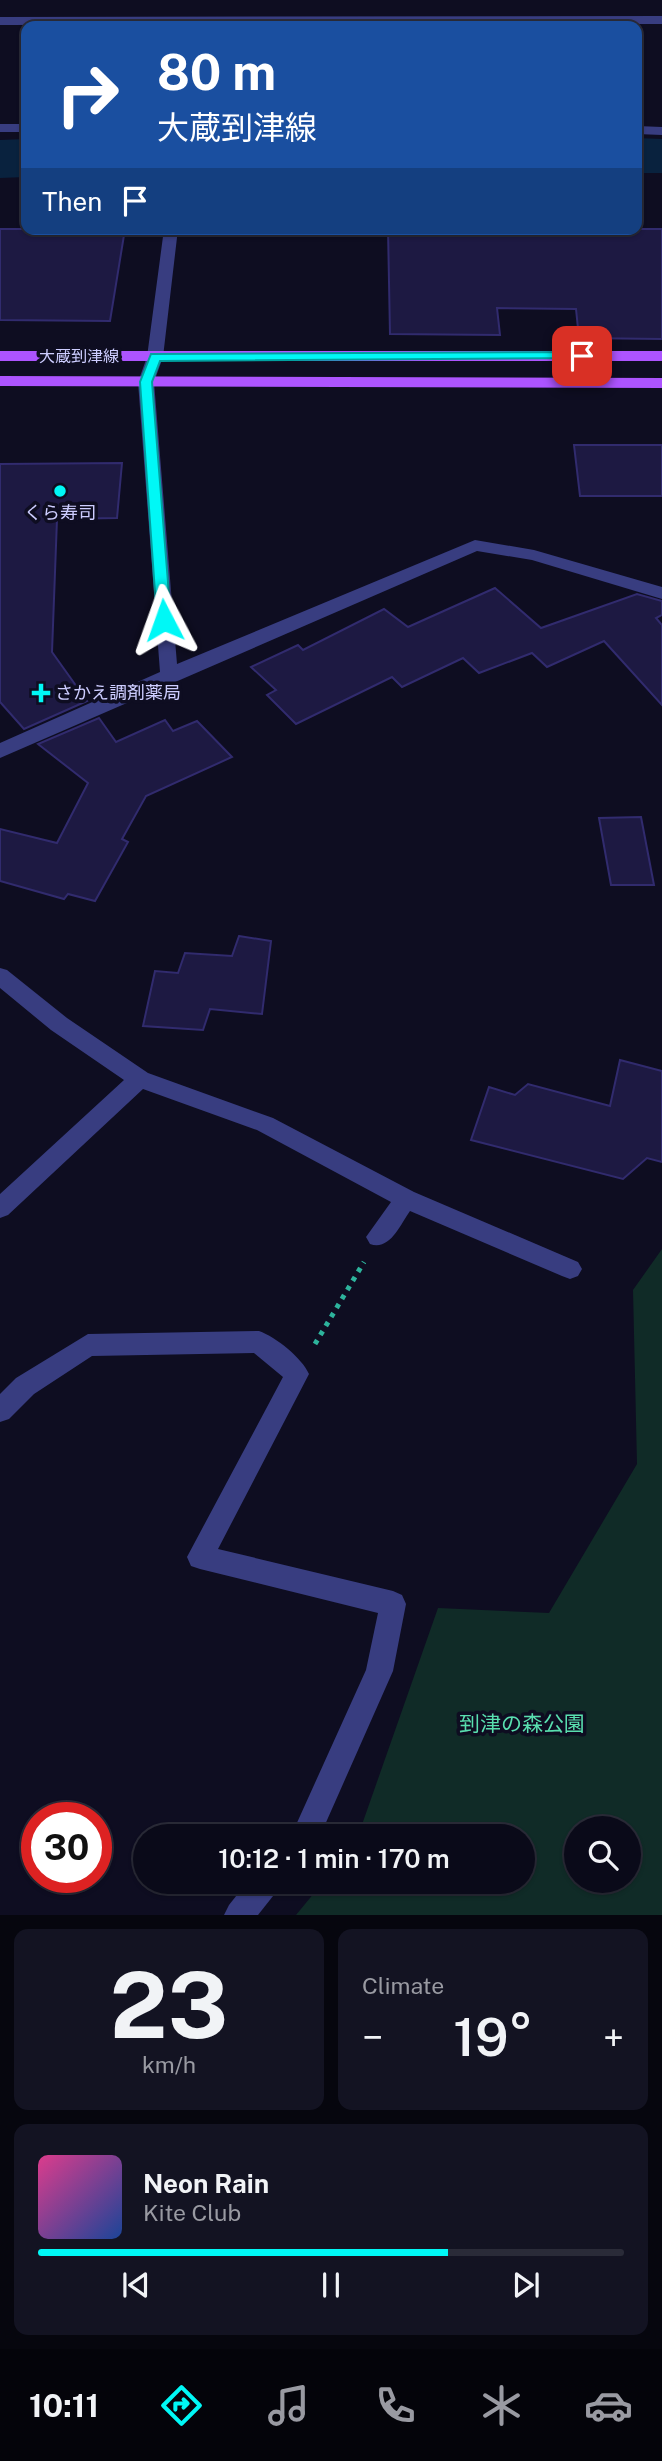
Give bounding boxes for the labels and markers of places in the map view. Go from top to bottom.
pin [552,326,612,386]
marker: くら寿司 [52,483,68,499]
place label: くら寿司 [24,502,96,523]
place label: さかえ調剤薬局 [55,682,181,703]
marker: さかえ調剤薬局 [33,685,49,701]

